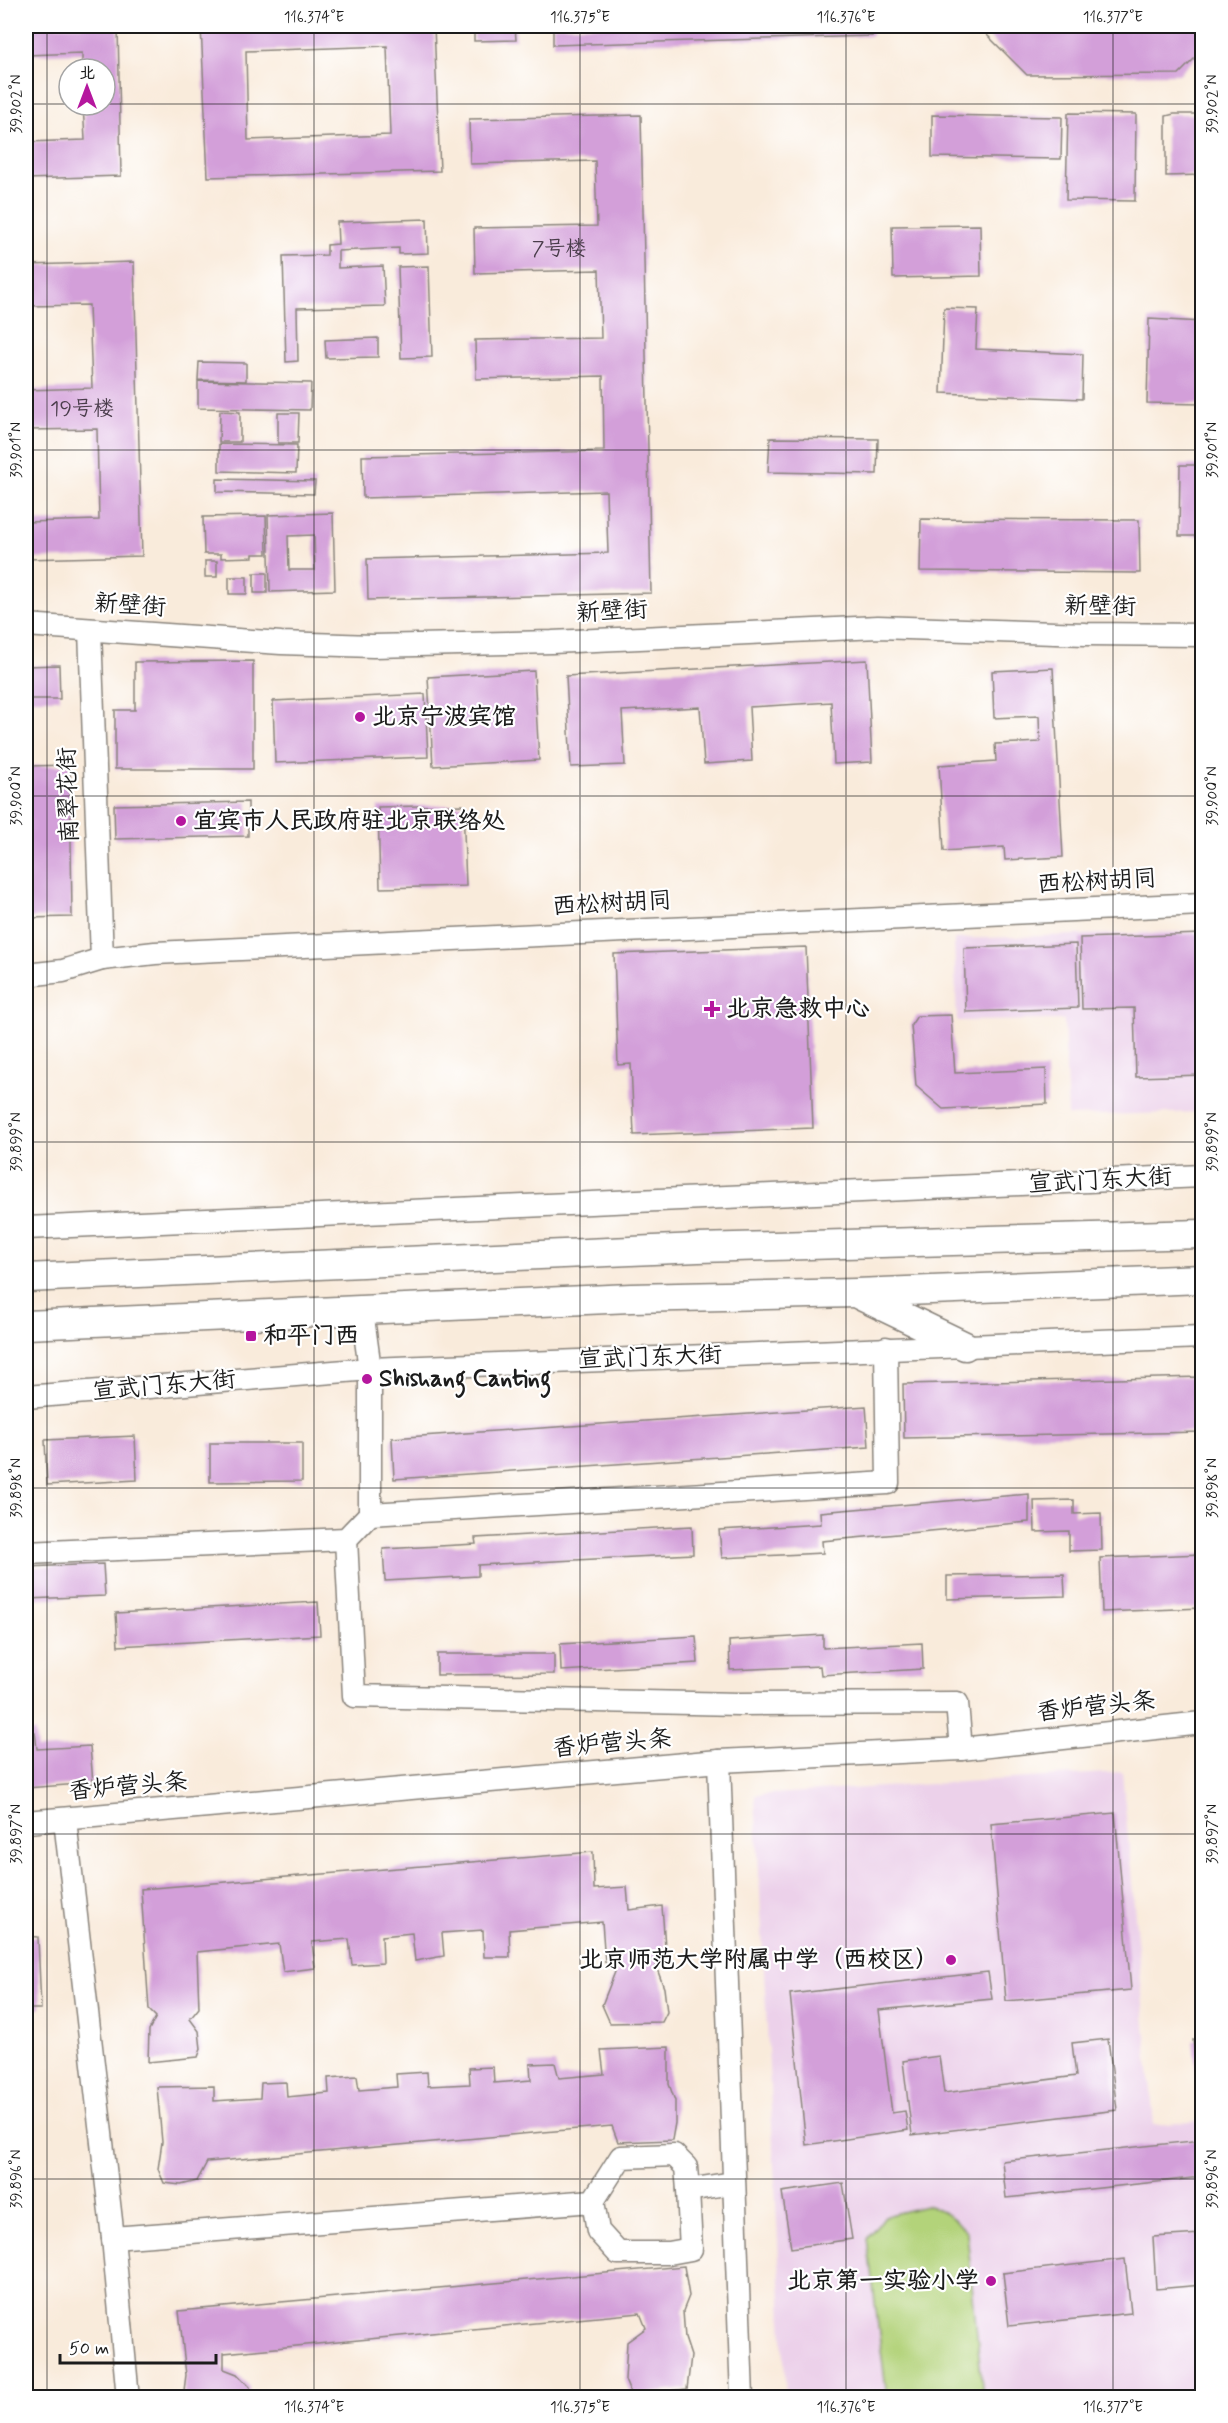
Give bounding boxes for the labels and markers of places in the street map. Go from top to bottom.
place label: 北京宁波宾馆 [372,702,516,733]
marker: 北京宁波宾馆 [353,710,367,724]
place label: 宜宾市人民政府驻北京联络处 [193,806,506,837]
marker: 宜宾市人民政府驻北京联络处 [174,814,188,828]
place label: 北京急救中心 [726,994,870,1025]
marker: 北京急救中心 [703,1000,721,1018]
place label: 和平门西 [263,1321,359,1352]
marker: 和平门西 [244,1329,258,1343]
place label: Shishang Canting [379,1364,551,1398]
marker: Shishang Canting [360,1372,374,1386]
place label: 北京师范大学附属中学（西校区） [579,1945,939,1976]
marker: 北京师范大学附属中学（西校区） [944,1953,958,1967]
place label: 北京第一实验小学 [787,2266,979,2297]
marker: 北京第一实验小学 [984,2274,998,2288]

